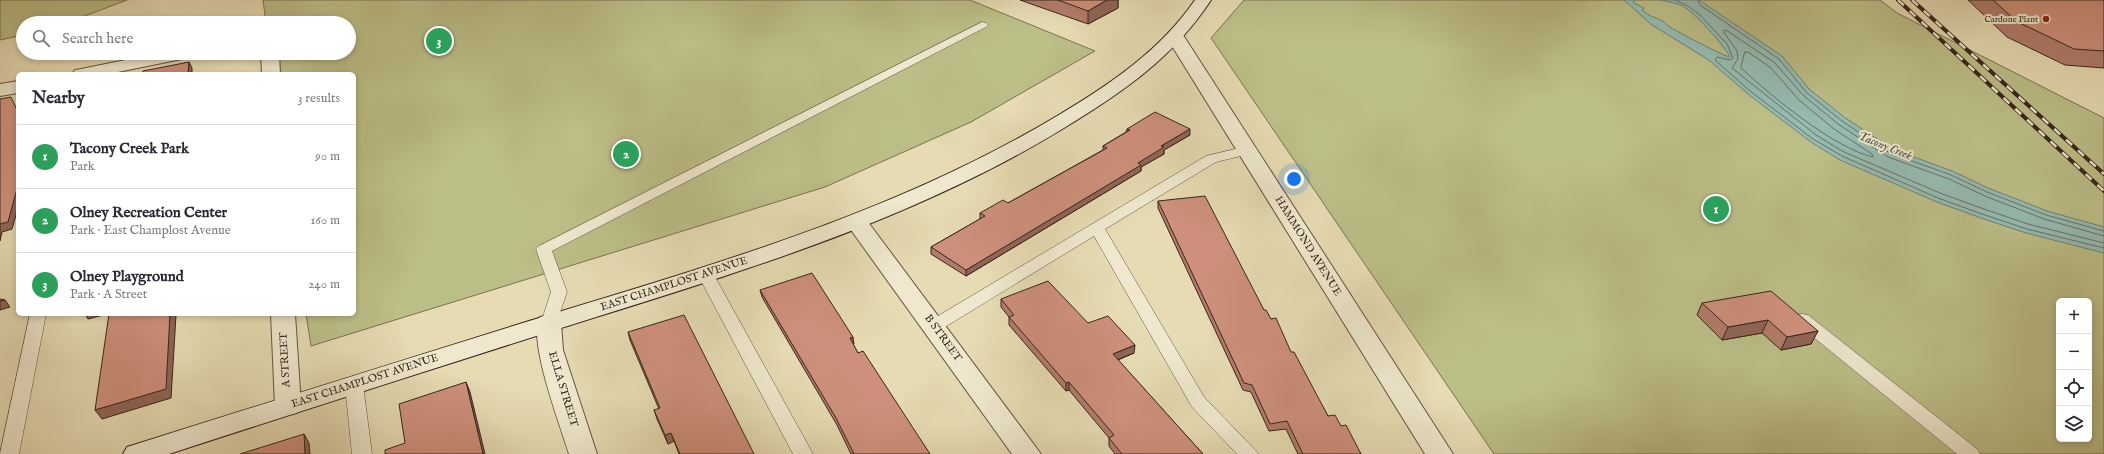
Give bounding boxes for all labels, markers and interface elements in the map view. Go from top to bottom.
place label: Cardone Plant [1984,14,2038,25]
marker: Cardone Plant [2041,14,2051,24]
search box [16,16,356,60]
pin: 3 [426,26,452,56]
icon: search [30,27,52,49]
text: Search here [62,29,133,48]
text: Nearby [32,88,85,109]
text: 3 results [298,90,340,107]
water label: Tacony Creek [1856,128,1914,164]
text: Tacony Creek Park [70,139,189,158]
pin: 2 [613,139,639,169]
text: 1 [43,148,47,165]
text: 90 m [315,148,340,165]
text: Park [70,158,95,175]
your location [1284,169,1304,189]
street label: HAMMOND AVENUE [1271,193,1345,299]
pin: 1 [1703,194,1729,224]
text: Olney Recreation Center [70,203,227,222]
text: 2 [42,212,48,229]
text: 160 m [310,212,340,229]
text: Park · East Champlost Avenue [70,222,231,239]
street label: EAST CHAMPLOST AVENUE [599,253,750,314]
text: Olney Playground [70,267,184,286]
text: 3 [43,276,47,293]
text: 240 m [308,276,340,293]
text: Park · A Street [70,286,147,303]
map controls [2056,298,2092,442]
button: + [2056,298,2092,334]
street label: B STREET [921,312,965,364]
street label: A STREET [277,332,293,389]
button: − [2056,334,2092,370]
street label: EAST CHAMPLOST AVENUE [290,350,441,411]
street label: ELLA STREET [545,350,581,428]
button: locate [2056,370,2092,406]
button: layers [2056,406,2092,442]

